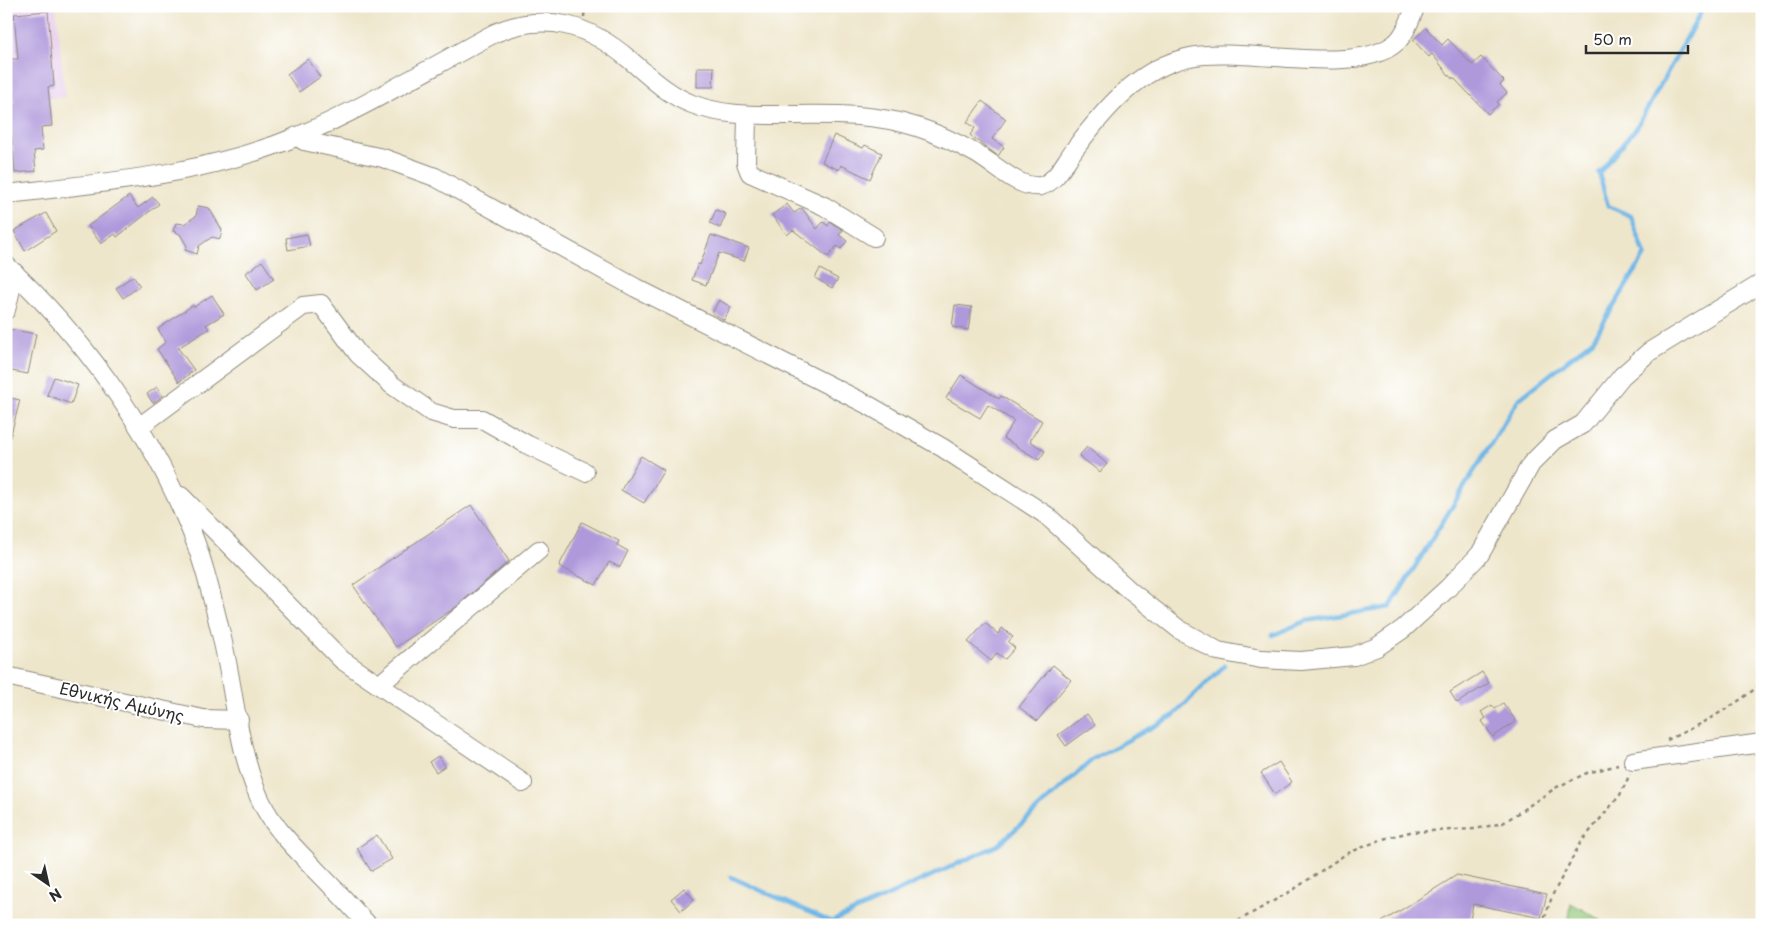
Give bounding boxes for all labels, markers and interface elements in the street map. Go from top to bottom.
scale bar [1586,22,1688,54]
text: 50 m [1593,27,1632,50]
street label: Εθνικής Αμύνης [57,675,187,727]
north arrow [22,858,72,908]
text: N [45,883,66,907]

